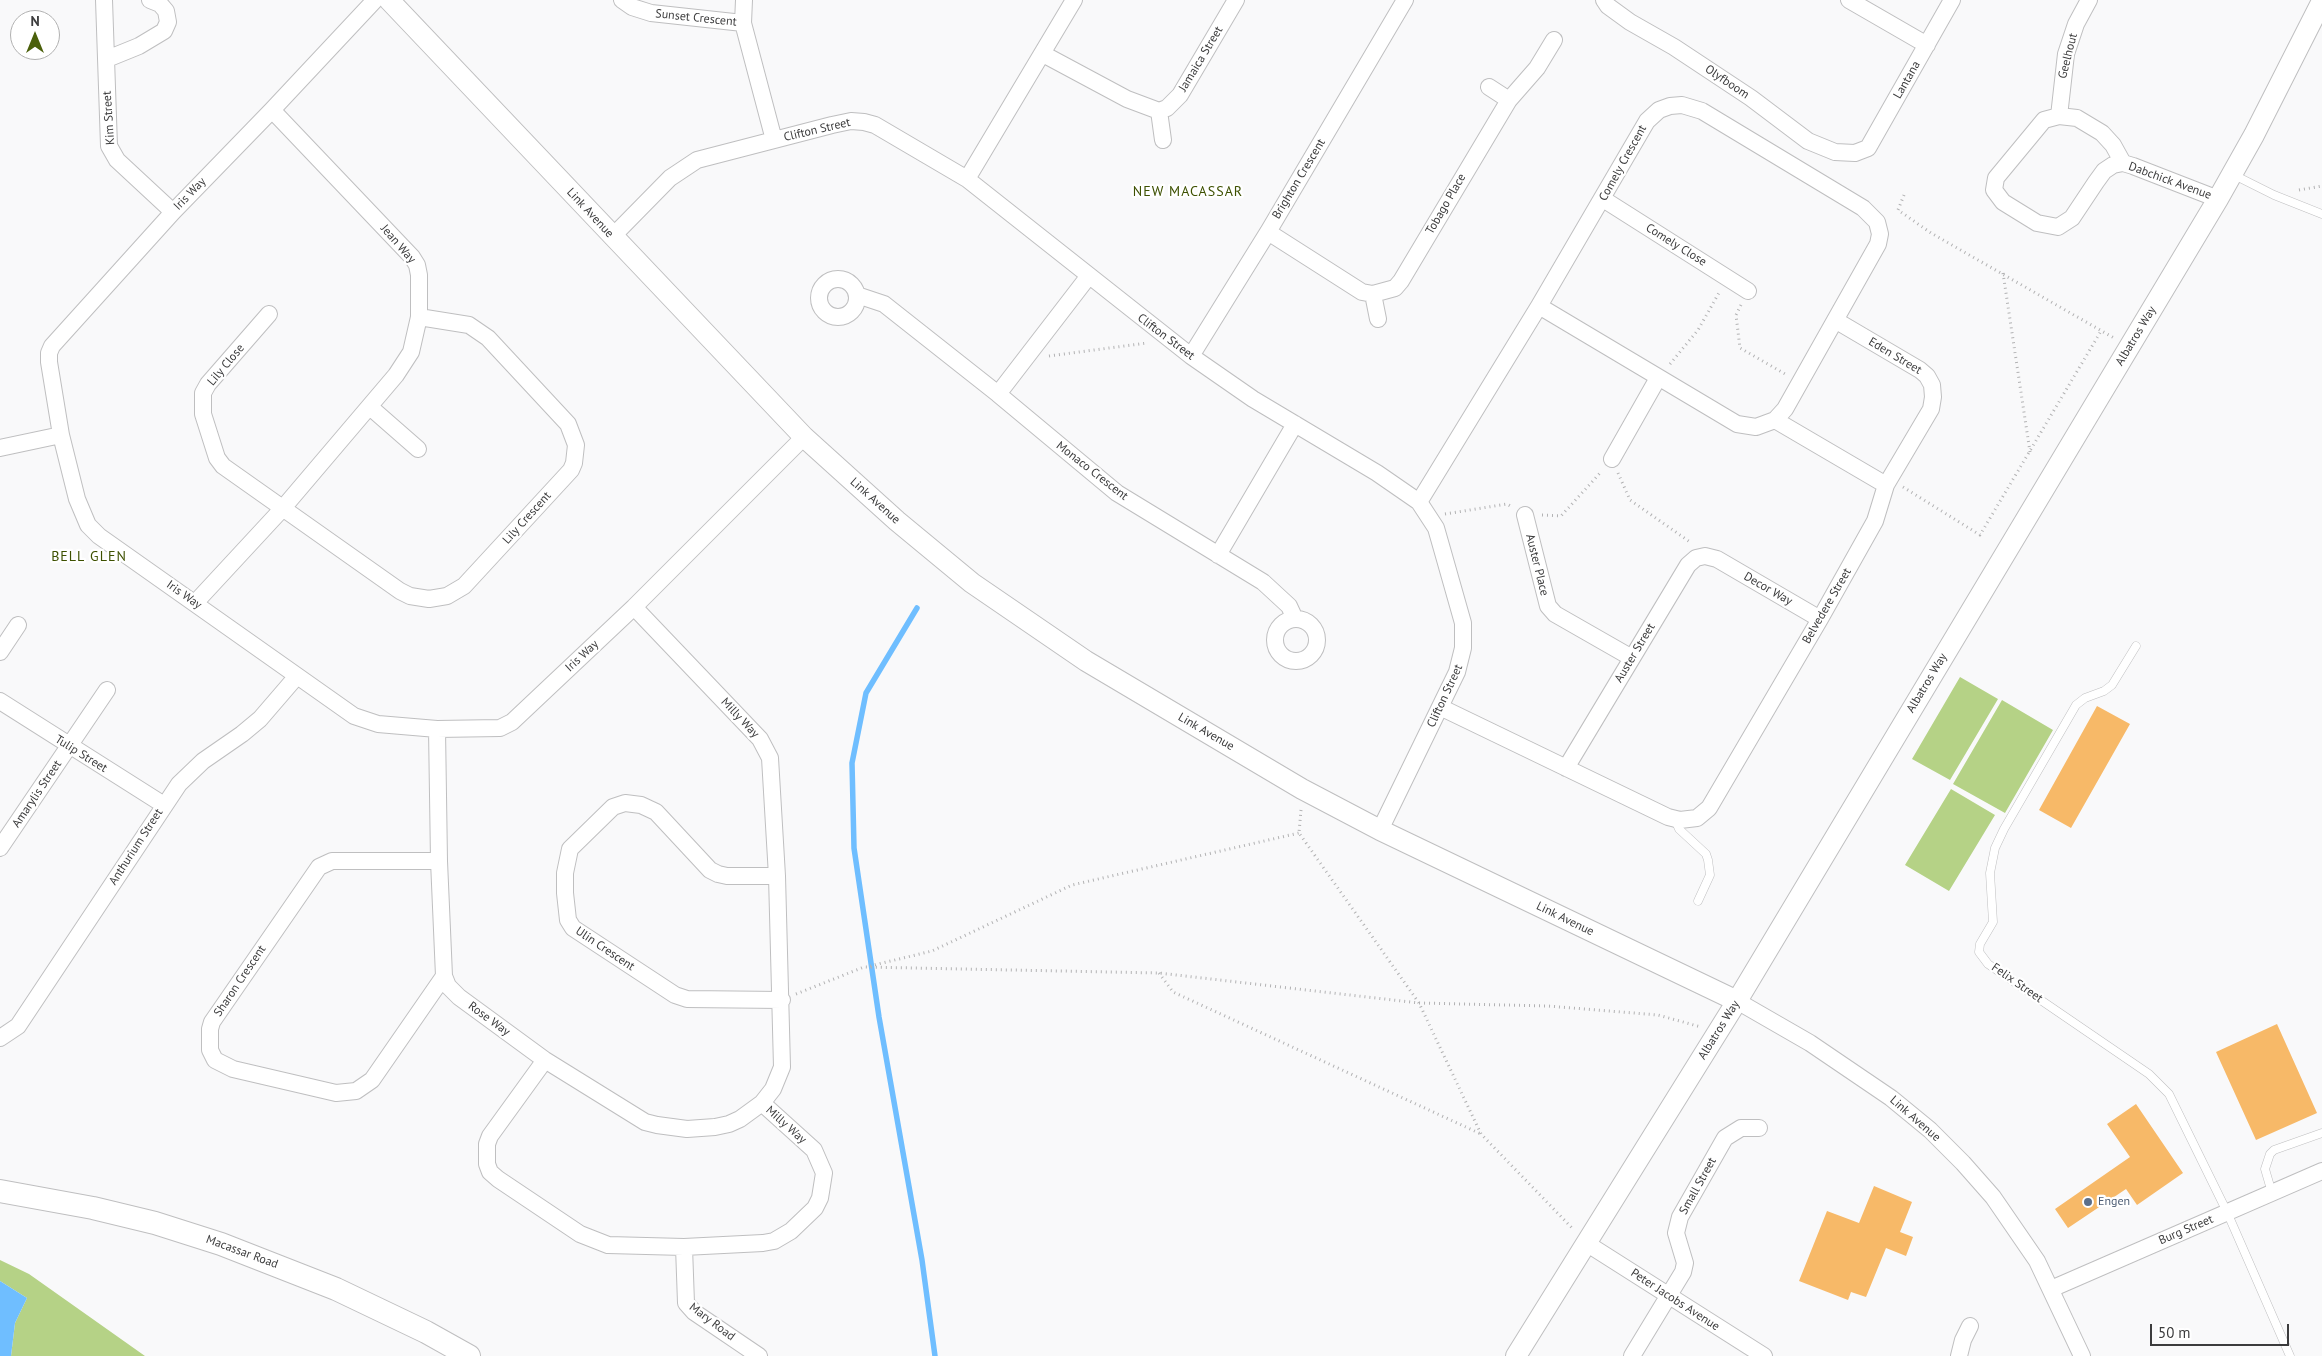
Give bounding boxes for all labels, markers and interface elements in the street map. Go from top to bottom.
street label: Sunset Crescent [655,7,737,29]
north arrow [10,10,60,60]
text: N [30,12,40,30]
street label: Jamaica Street [1176,24,1226,94]
street label: Geelhout [2055,32,2081,80]
street label: Lantana [1891,59,1923,101]
street label: Olyfboom [1702,62,1752,102]
street label: Kim Street [100,90,118,146]
street label: Clifton Street [782,115,852,145]
street label: Comely Crescent [1596,122,1650,204]
street label: Brighton Crescent [1269,136,1329,222]
street label: Dabchick Avenue [2127,159,2213,203]
street label: Tobago Place [1423,171,1469,237]
street label: Iris Way [171,175,209,213]
district label: NEW MACASSAR [1131,184,1245,200]
street label: Link Avenue [563,185,617,241]
street label: Comely Close [1643,221,1709,269]
street label: Jean Way [377,222,419,266]
street label: Albatros Way [2113,304,2159,368]
street label: Clifton Street [1135,311,1197,363]
street label: Eden Street [1866,335,1924,377]
street label: Lily Close [205,341,247,389]
street label: Monaco Crescent [1053,439,1131,503]
street label: Link Avenue [847,475,903,527]
street label: Lily Crescent [500,489,554,547]
street label: Auster Place [1522,533,1552,597]
district label: BELL GLEN [50,549,128,565]
street label: Belvedere Street [1800,566,1854,646]
street label: Decor Way [1741,569,1795,609]
street label: Iris Way [163,578,205,612]
street label: Auster Street [1612,621,1658,685]
street label: Iris Way [562,637,602,675]
street label: Albatros Way [1904,651,1950,715]
street label: Clifton Street [1424,662,1466,730]
street label: Milly Way [718,695,762,741]
street label: Link Avenue [1175,710,1237,754]
street label: Tulip Street [52,732,110,776]
street label: Amarylis Street [9,758,65,830]
street label: Anthurium Street [106,806,166,888]
street label: Link Avenue [1534,899,1596,939]
street label: Ulin Crescent [573,924,637,974]
street label: Sharon Crescent [211,943,269,1019]
street label: Felix Street [1989,960,2045,1006]
street label: Albatros Way [1695,998,1743,1062]
street label: Rose Way [465,999,513,1039]
street label: Link Avenue [1887,1093,1943,1145]
street label: Milly Way [763,1103,809,1147]
street label: Small Street [1676,1155,1720,1217]
place label: Engen [2098,1195,2130,1209]
marker: Engen [2082,1196,2094,1208]
street label: Burg Street [2157,1212,2215,1248]
street label: Macassar Road [204,1232,280,1272]
street label: Peter Jacobs Avenue [1628,1266,1722,1334]
street label: Mary Road [686,1300,738,1344]
scale bar [2152,1314,2291,1346]
text: 50 m [2158,1323,2191,1342]

